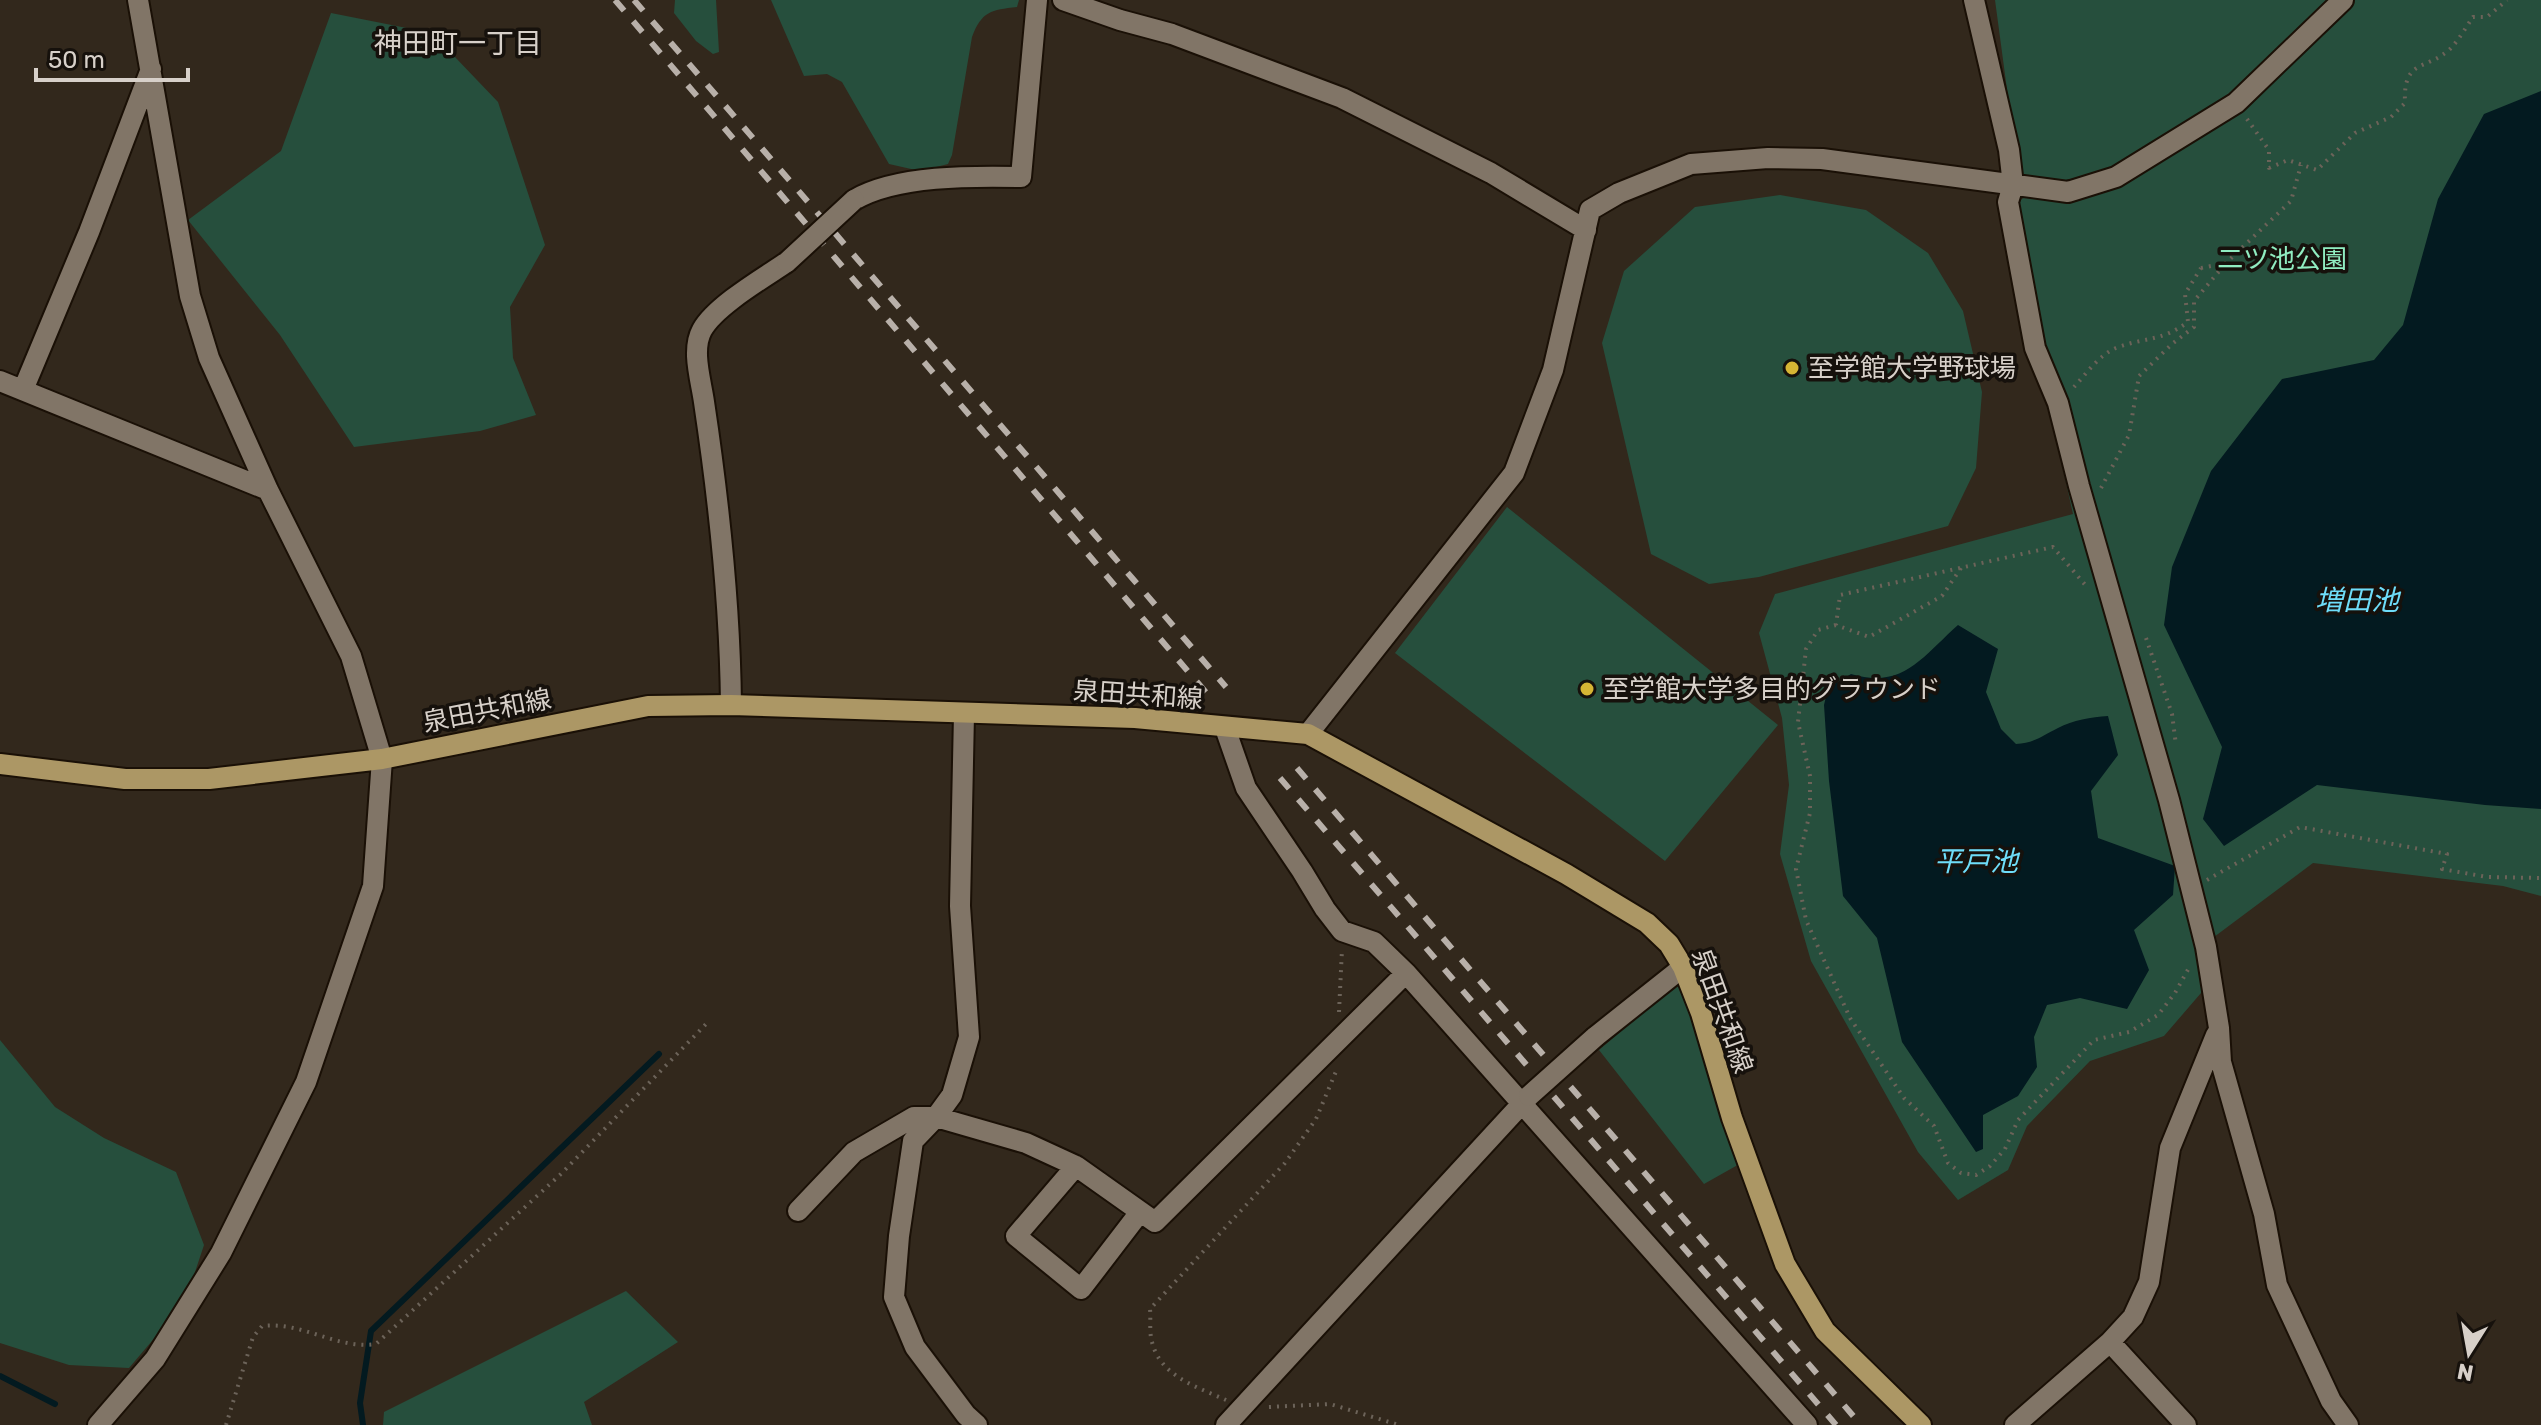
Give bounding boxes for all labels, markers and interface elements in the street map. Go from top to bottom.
district label: 神田町一丁目 [374,27,542,60]
scale bar [36,32,188,82]
text: 50 m [48,46,105,74]
park label: 二ツ池公園 [2217,244,2347,275]
place label: 至学館大学野球場 [1808,353,2016,384]
marker: 至学館大学野球場 [1783,359,1801,377]
water label: 増田池 [2315,584,2402,617]
place label: 至学館大学多目的グラウンド [1603,674,1941,705]
street label: 泉田共和線 [1072,675,1204,715]
marker: 至学館大学多目的グラウンド [1578,680,1596,698]
street label: 泉田共和線 [420,683,554,739]
water label: 平戸池 [1934,845,2021,878]
street label: 泉田共和線 [1685,945,1759,1077]
north arrow [2429,1313,2509,1393]
text: N [2455,1357,2476,1387]

